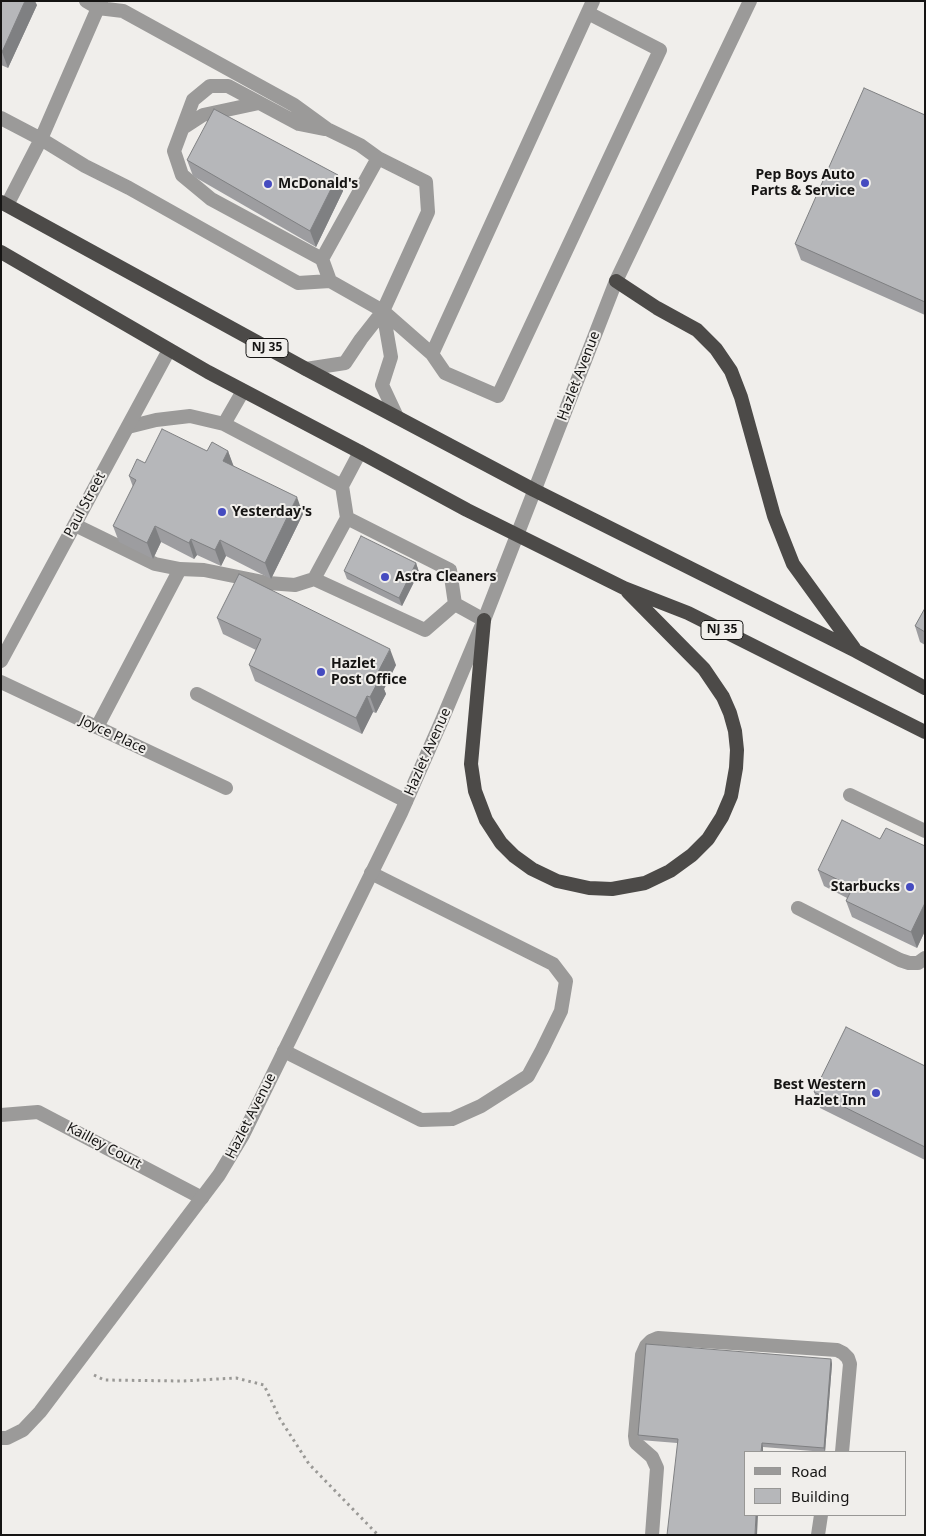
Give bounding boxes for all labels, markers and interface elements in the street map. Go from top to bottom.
place label: Pep Boys Auto Parts & Service [751,167,855,200]
place label: McDonald's [278,176,358,192]
marker: Pep Boys Auto Parts & Service [859,177,871,189]
marker: McDonald's [262,178,274,190]
street label: Hazlet Avenue [554,329,604,423]
road number: NJ 35 [246,338,288,358]
street label: Paul Street [61,470,109,540]
place label: Yesterday's [232,504,312,520]
marker: Yesterday's [216,506,228,518]
place label: Astra Cleaners [395,569,496,585]
marker: Astra Cleaners [379,571,391,583]
road number: NJ 35 [701,620,743,640]
place label: Hazlet Post Office [331,656,407,689]
marker: Hazlet Post Office [315,666,327,678]
street label: Hazlet Avenue [401,706,455,798]
street label: Joyce Place [77,712,149,758]
place label: Starbucks [831,879,900,895]
marker: Starbucks [904,881,916,893]
street label: Hazlet Avenue [222,1070,280,1162]
place label: Best Western Hazlet Inn [773,1077,866,1110]
marker: Best Western Hazlet Inn [870,1087,882,1099]
street label: Kailley Court [64,1119,144,1173]
legend [744,1451,906,1516]
text: Road [791,1461,827,1481]
text: Building [791,1486,849,1506]

